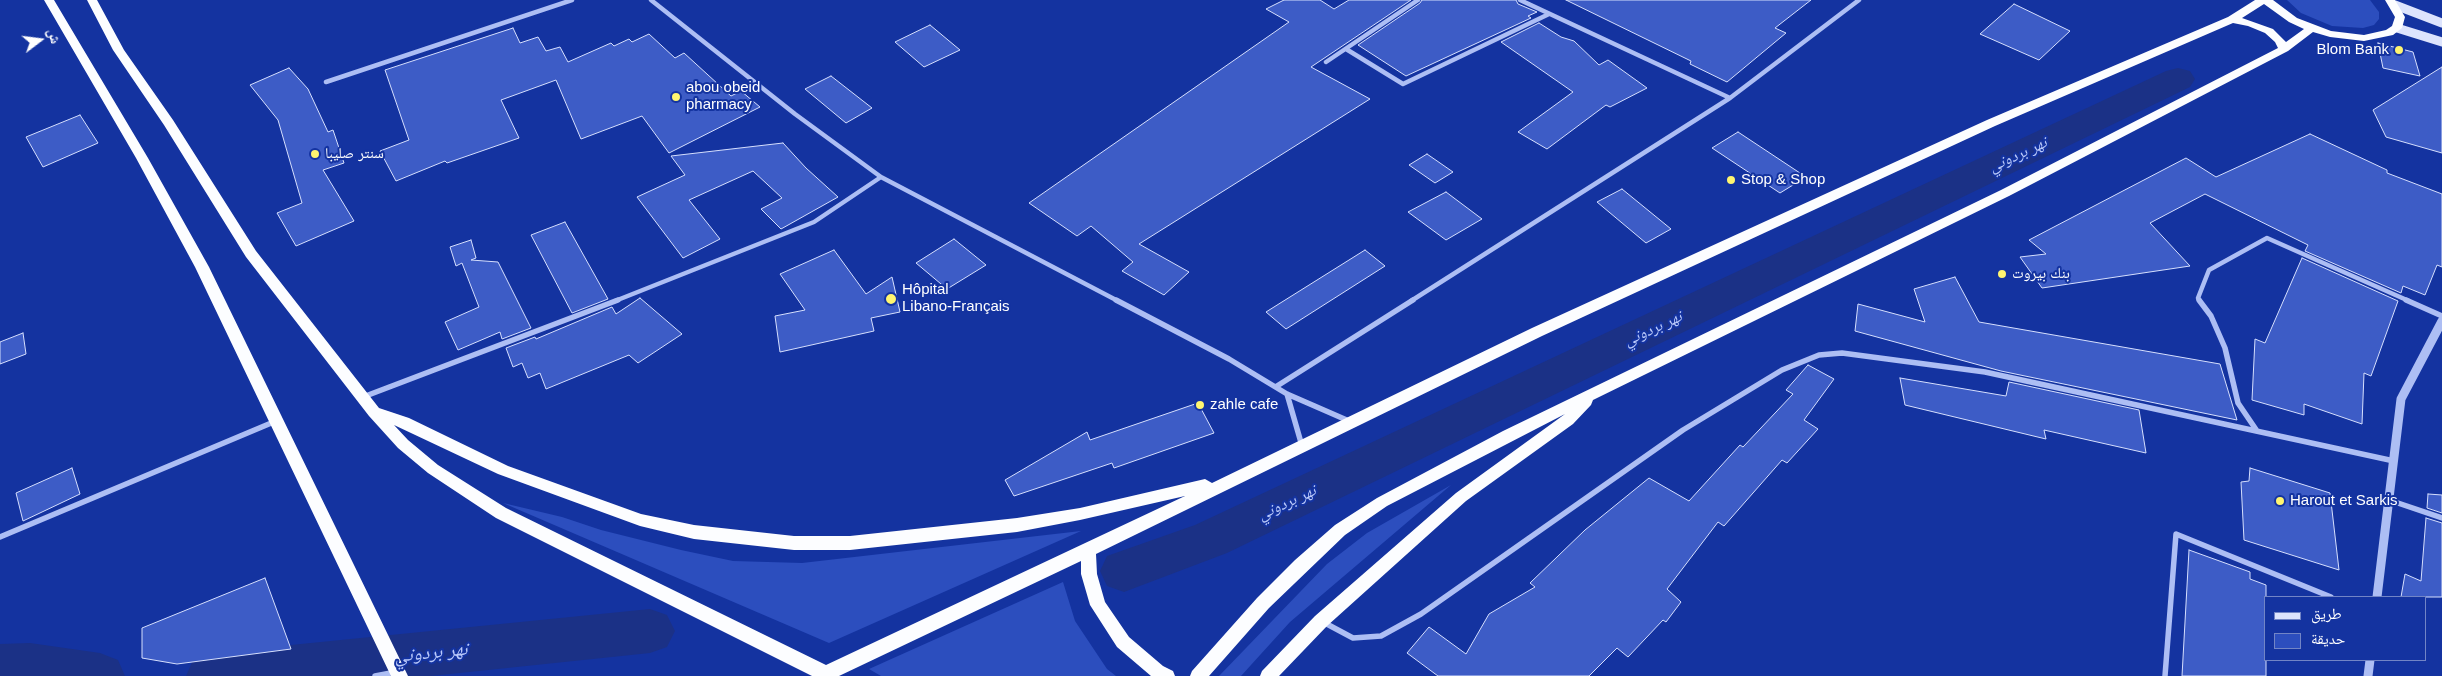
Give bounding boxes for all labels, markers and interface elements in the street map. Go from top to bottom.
north arrow [15,15,65,65]
text: ش [45,27,64,45]
place label: Blom Bank [2316,41,2389,59]
marker: Blom Bank [2393,44,2405,56]
place label: abou obeid pharmacy [686,79,760,114]
marker: abou obeid pharmacy [670,91,682,103]
water label: نهر بردوني [1986,133,2050,177]
place label: سنتر صليبا [325,145,384,163]
marker: سنتر صليبا [309,148,321,160]
place label: Stop & Shop [1741,171,1825,189]
marker: Stop & Shop [1725,174,1737,186]
place label: بنك بيروت [2012,265,2070,283]
marker: بنك بيروت [1996,268,2008,280]
place label: Hôpital Libano-Français [902,281,1010,316]
marker: Hôpital Libano-Français [884,292,898,306]
water label: نهر بردوني [1621,307,1685,351]
place label: zahle cafe [1210,396,1278,414]
marker: zahle cafe [1194,399,1206,411]
water label: نهر بردوني [1255,481,1319,525]
place label: Harout et Sarkis [2290,492,2398,510]
marker: Harout et Sarkis [2274,495,2286,507]
legend [2264,596,2427,661]
text: طريق [2311,605,2342,622]
text: حديقة [2311,630,2345,647]
water label: نهر بردوني [393,638,469,668]

